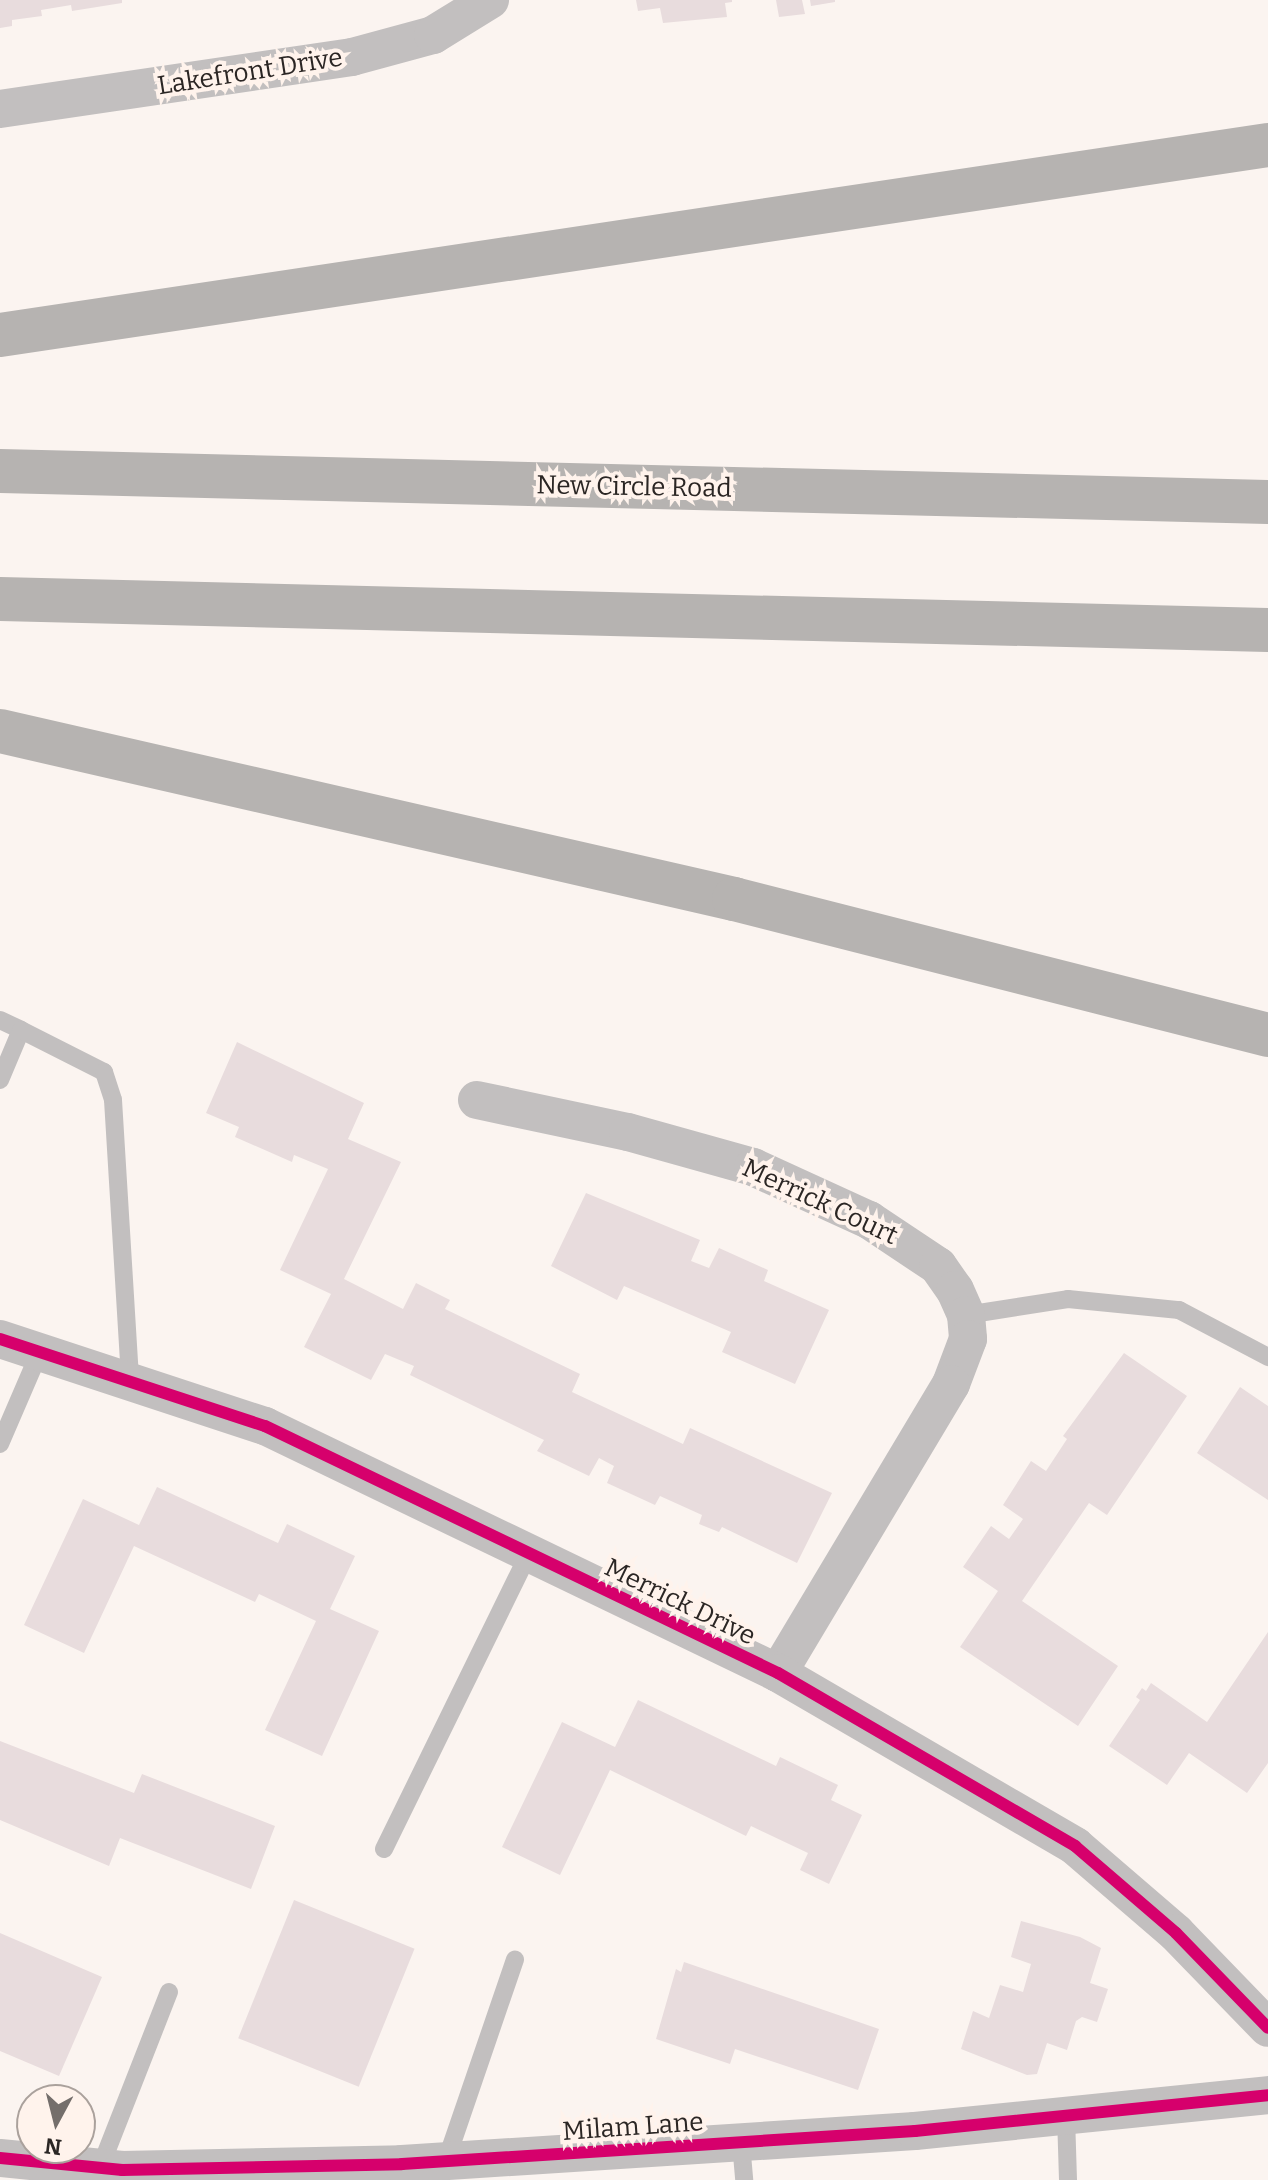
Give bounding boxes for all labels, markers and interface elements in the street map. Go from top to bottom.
street label: Lakefront Drive [155,42,345,102]
street label: New Circle Road [536,470,732,504]
street label: Merrick Court [737,1152,903,1252]
street label: Merrick Drive [600,1552,760,1652]
north arrow [16,2084,96,2164]
street label: Milam Lane [561,2107,705,2147]
text: N [43,2132,63,2161]

